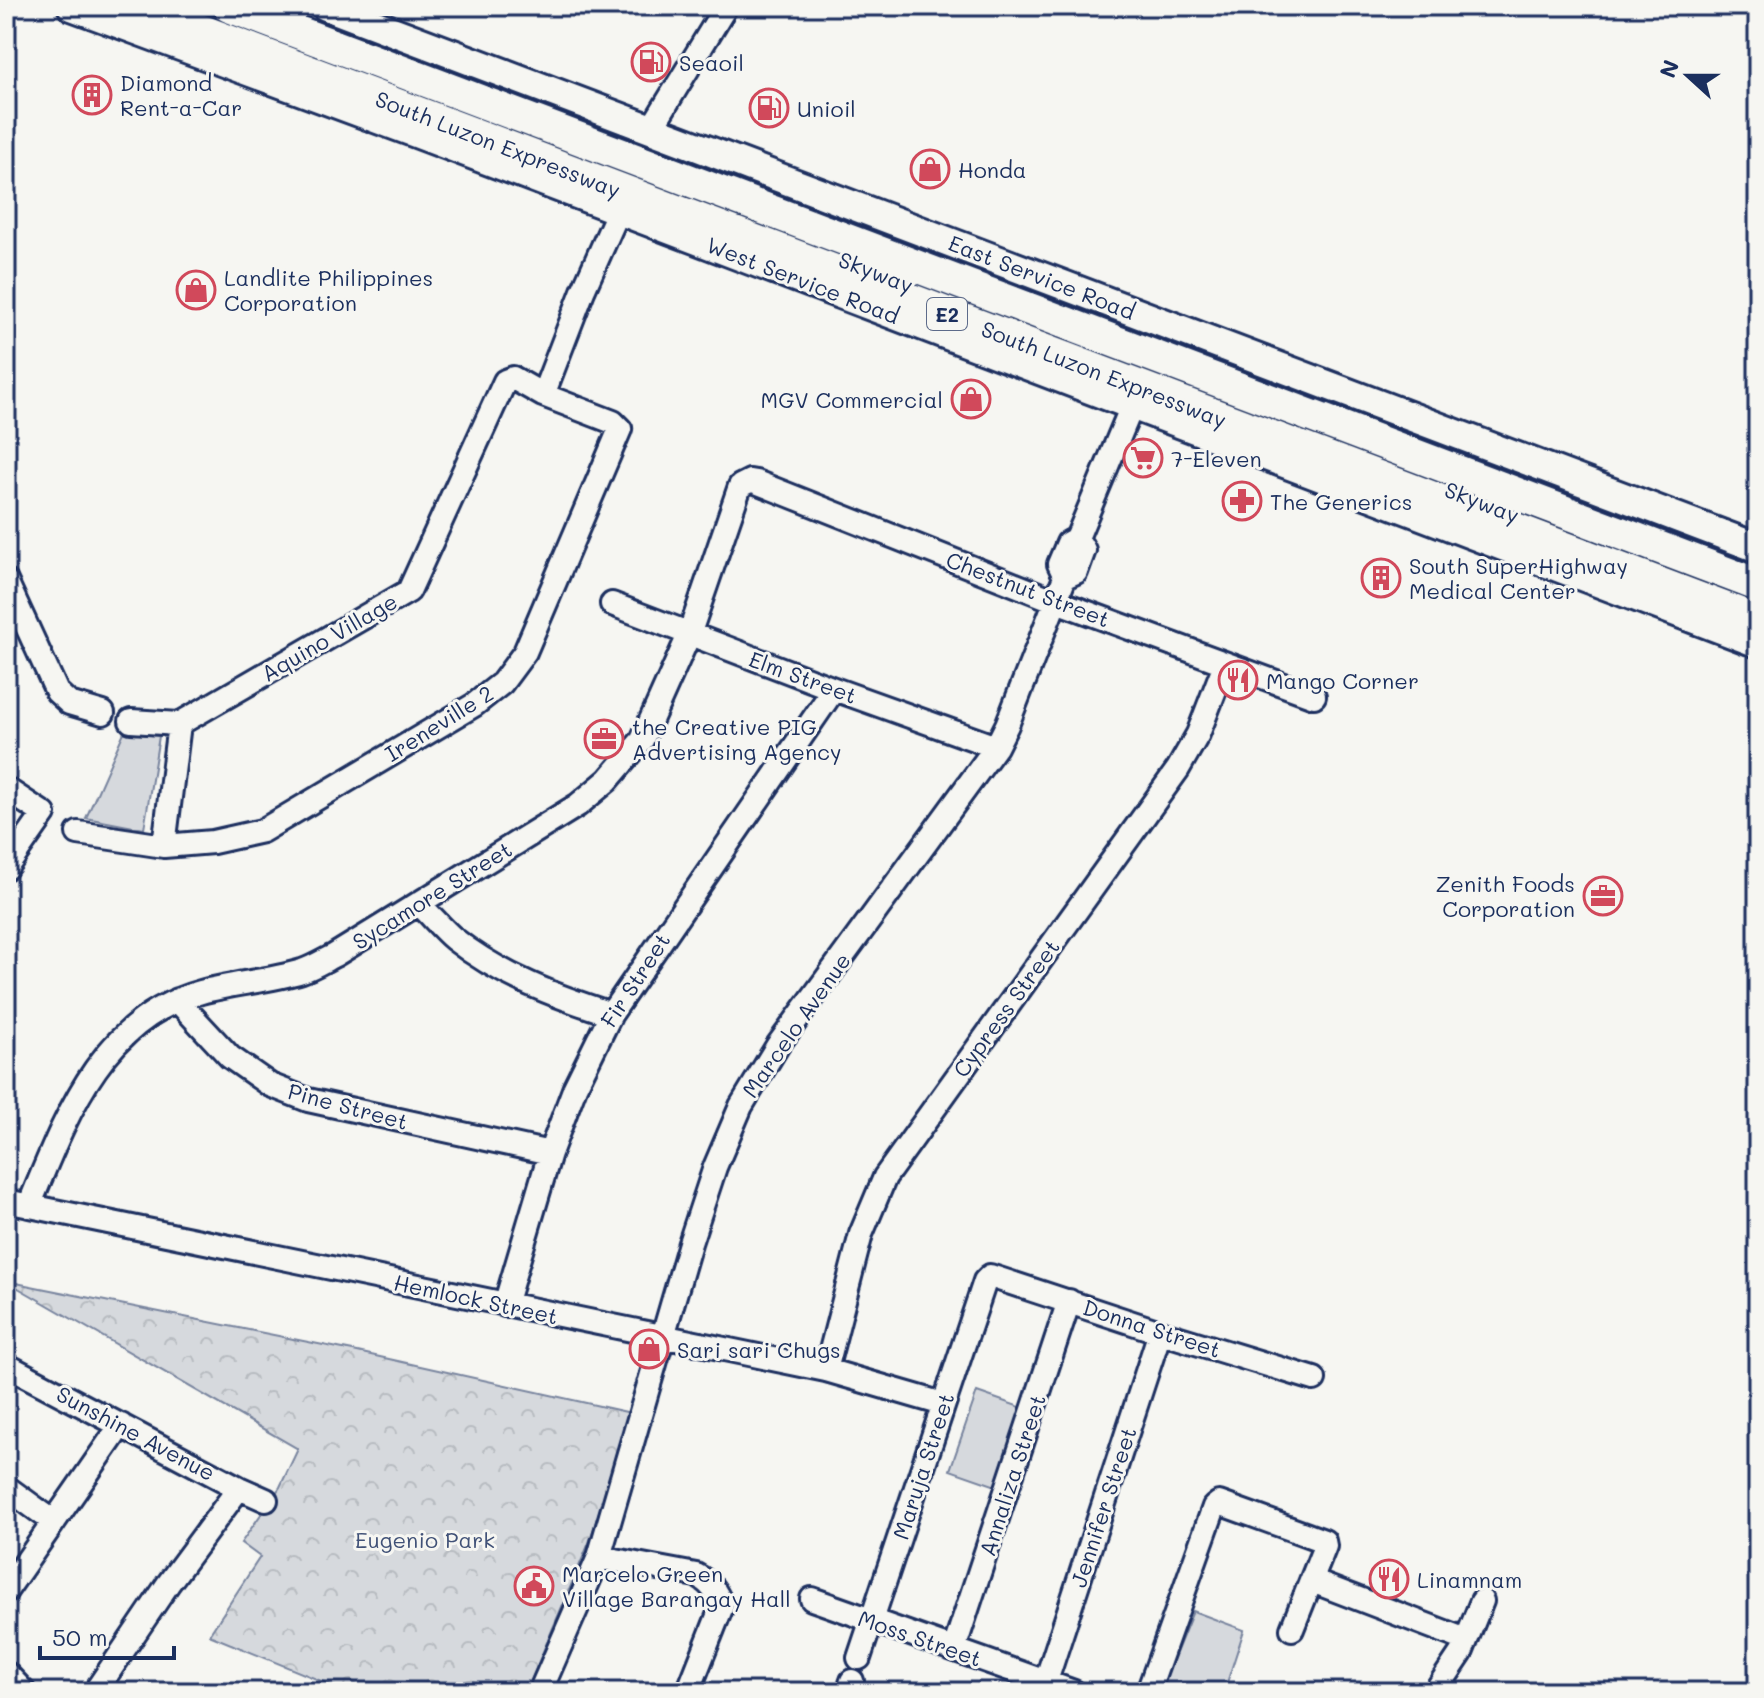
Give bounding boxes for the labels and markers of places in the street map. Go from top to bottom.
fuel station icon: Seaoil [630,41,672,83]
place label: Seaoil [679,48,744,77]
place label: Diamond Rent-a-Car [120,68,242,122]
building icon: Diamond Rent-a-Car [71,74,113,116]
fuel station icon: Unioil [748,87,790,129]
place label: Unioil [797,94,856,123]
shop icon: Honda [909,148,951,190]
place label: Honda [958,155,1027,184]
place label: Landlite Philippines Corporation [224,263,433,317]
shop icon: Landlite Philippines Corporation [175,269,217,311]
shop icon: MGV Commercial [950,378,992,420]
place label: MGV Commercial [761,385,943,414]
supermarket icon: 7-Eleven [1122,437,1164,479]
place label: 7-Eleven [1171,444,1262,473]
pharmacy icon: The Generics [1221,480,1263,522]
place label: The Generics [1270,487,1412,516]
place label: South SuperHighway Medical Center [1409,551,1628,605]
building icon: South SuperHighway Medical Center [1360,557,1402,599]
restaurant icon: Mango Corner [1217,659,1259,701]
place label: Mango Corner [1266,666,1419,695]
place label: the Creative PIG Advertising Agency [632,712,842,766]
office icon: the Creative PIG Advertising Agency [583,718,625,760]
place label: Zenith Foods Corporation [1435,869,1575,923]
office icon: Zenith Foods Corporation [1582,875,1624,917]
shop icon: Sari sari Chugs [628,1328,670,1370]
place label: Sari sari Chugs [677,1335,841,1364]
restaurant icon: Linamnam [1368,1558,1410,1600]
place label: Marcelo Green Village Barangay Hall [562,1559,791,1613]
public building icon: Marcelo Green Village Barangay Hall [513,1565,555,1607]
place label: Linamnam [1417,1565,1522,1594]

